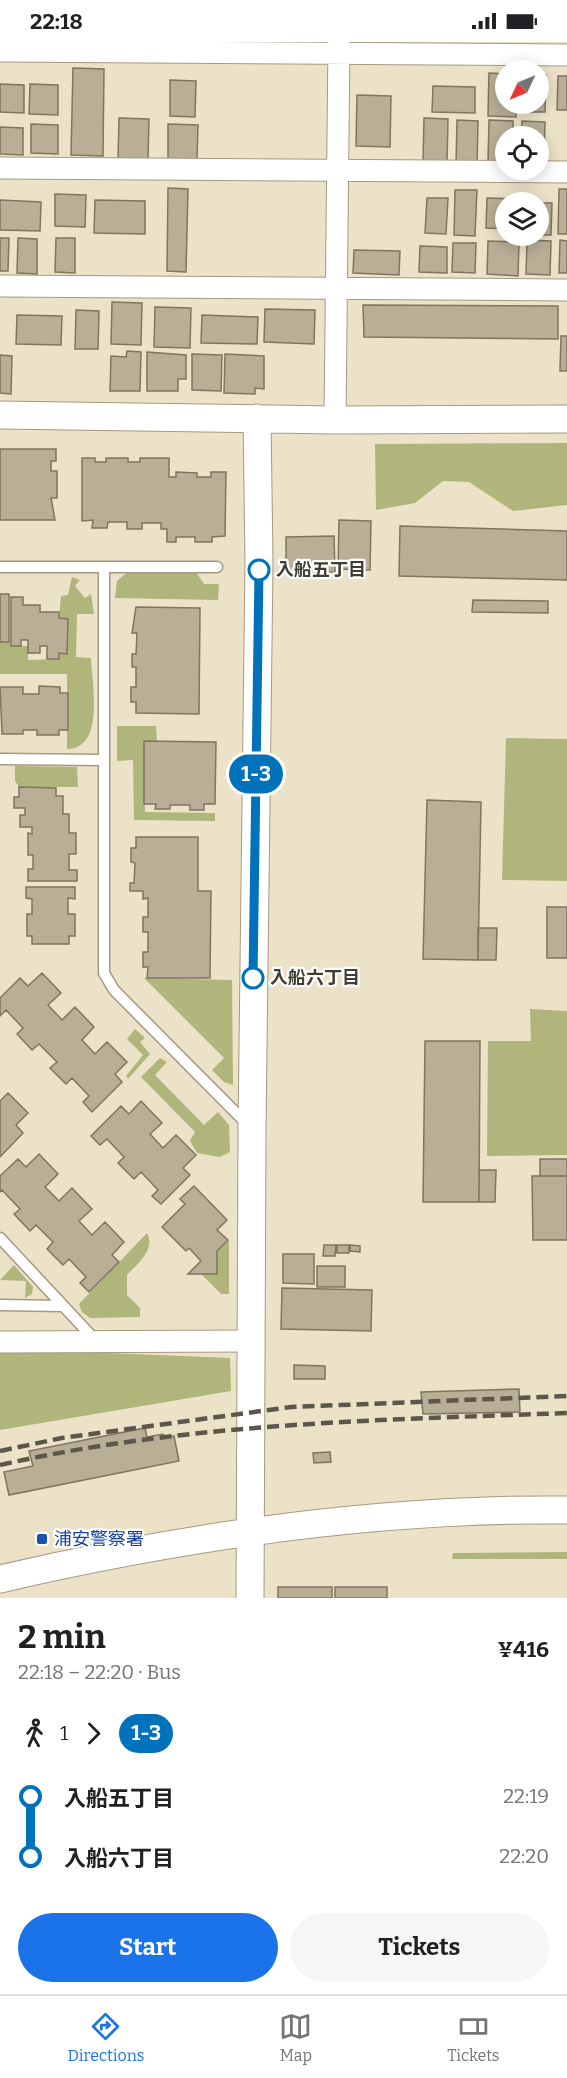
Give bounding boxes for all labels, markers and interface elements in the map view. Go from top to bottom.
text: 22:18 [30,8,83,35]
north arrow [495,60,549,114]
map controls [495,60,549,246]
button: locate [495,126,549,180]
button: layers [495,192,549,246]
marker: 入船五丁目 [248,559,270,581]
place label: 入船五丁目 [276,559,366,581]
line badge: 1-3 [222,754,290,794]
text: 1-3 [241,761,271,787]
marker: 入船六丁目 [242,967,264,989]
place label: 入船六丁目 [270,967,360,989]
place label: 浦安警察署 [54,1528,144,1550]
marker: 浦安警察署 [35,1532,49,1546]
text: 2 min [18,1617,106,1657]
text: ¥416 [498,1636,549,1663]
text: 22:18 – 22:20 · Bus [18,1660,181,1684]
icon: walk [18,1717,51,1750]
icon: forward [77,1717,110,1750]
text: 1-3 [131,1720,161,1746]
text: 1 [60,1721,68,1745]
text: 22:19 [503,1784,549,1808]
text: 入船五丁目 [64,1785,174,1812]
text: 22:20 [499,1844,549,1868]
text: 入船六丁目 [64,1845,174,1872]
button: Start [18,1913,278,1982]
button: Tickets [290,1913,549,1982]
tab: Directions [67,2010,144,2065]
tab: Map [279,2010,312,2065]
tab: Tickets [447,2010,500,2065]

